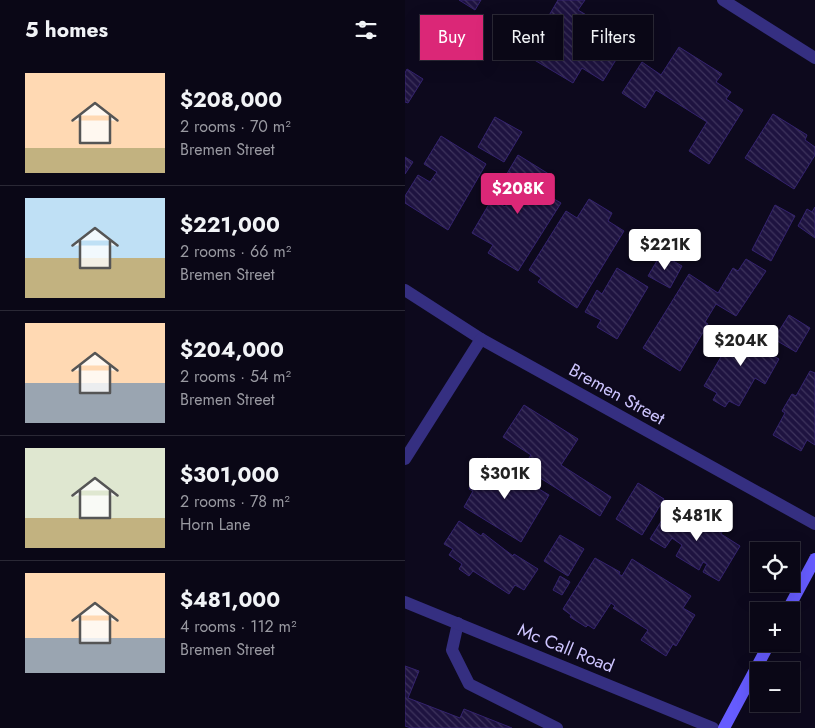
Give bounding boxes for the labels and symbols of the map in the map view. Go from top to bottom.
pin: $208K [483,172,553,215]
pin: $221K [630,228,700,271]
pin: $204K [706,324,776,367]
street label: Bremen Street [564,357,670,431]
pin: $301K [470,458,540,500]
pin: $481K [662,500,732,542]
street label: Mc Call Road [514,617,618,679]

